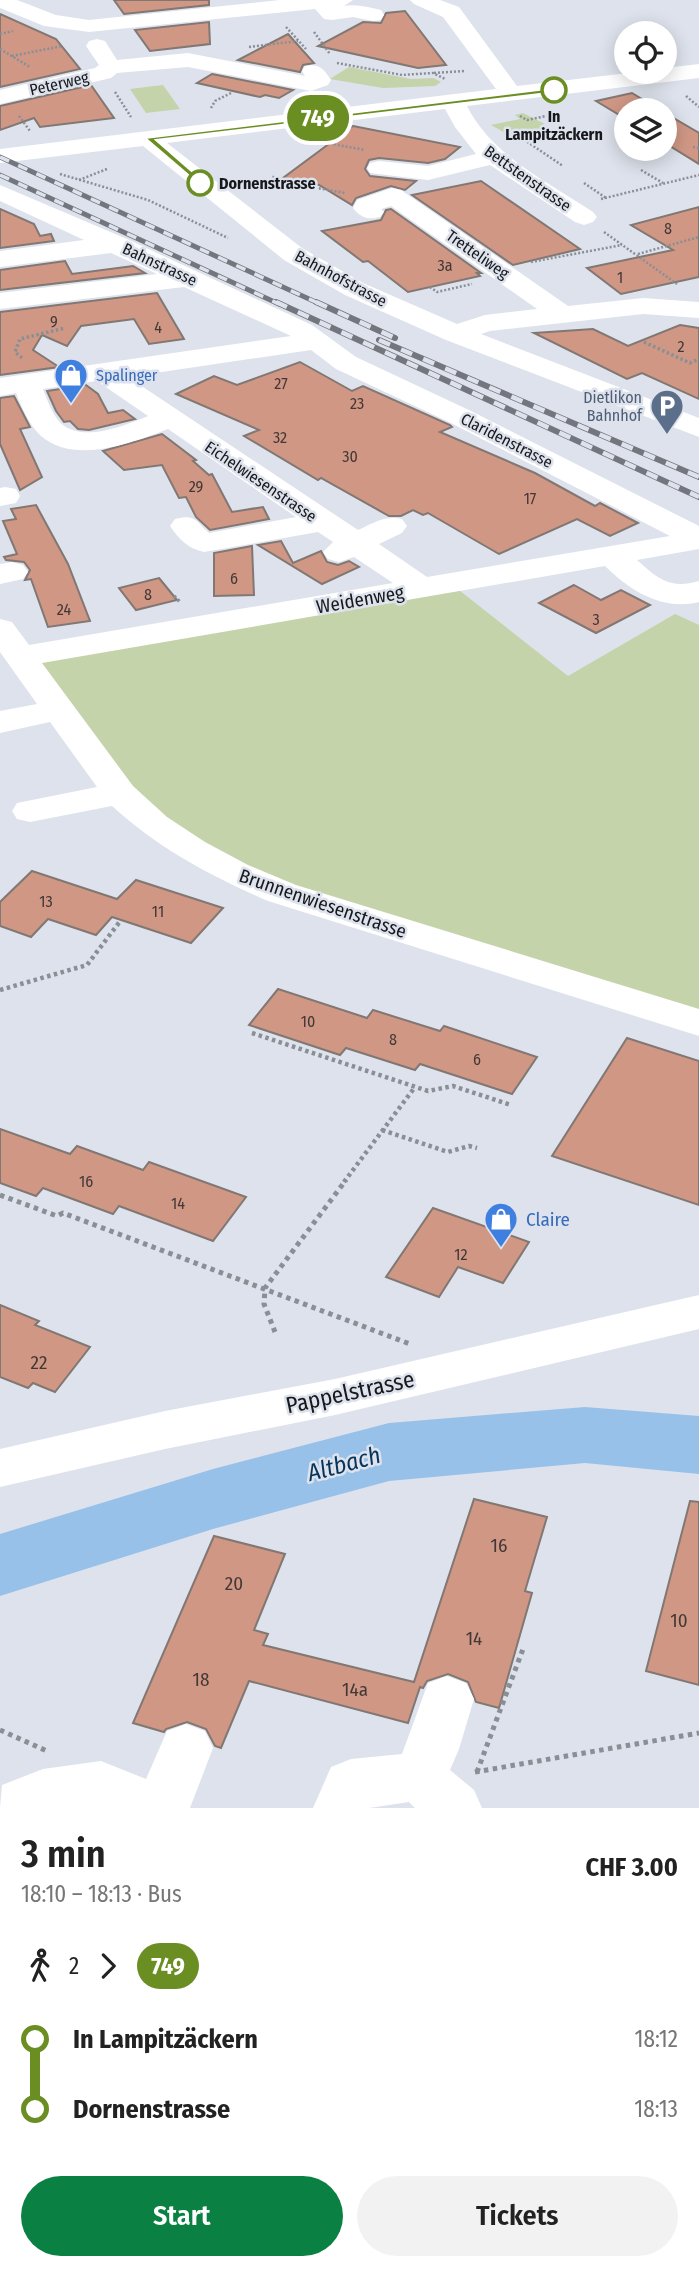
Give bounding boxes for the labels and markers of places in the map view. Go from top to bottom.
marker: In Lampitzäckern [541,77,567,103]
place label: In Lampitzäckern [505,107,603,144]
marker: Dornenstrasse [187,170,213,196]
place label: Dornenstrasse [219,174,316,193]
shop icon: Spalinger [52,356,90,405]
place label: Spalinger [96,366,158,385]
parking icon: Dietlikon Bahnhof [648,387,686,436]
place label: Dietlikon Bahnhof [583,388,643,425]
shop icon: Claire [482,1200,520,1249]
place label: Claire [526,1208,570,1231]

